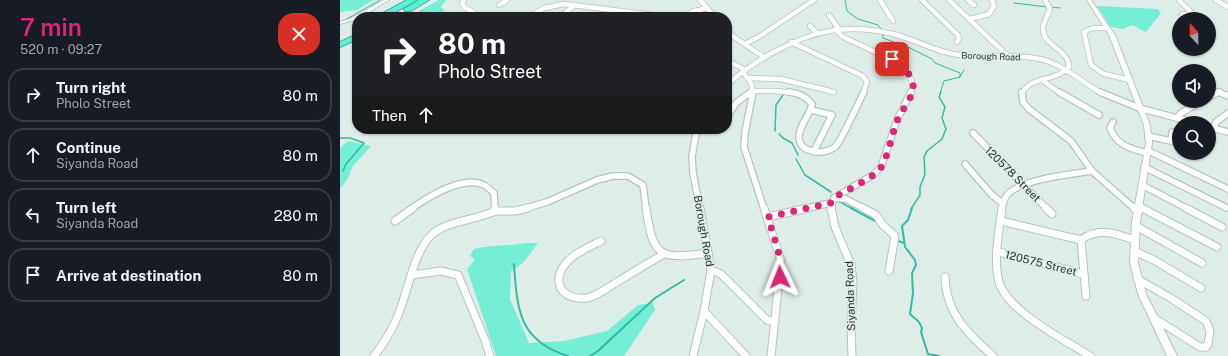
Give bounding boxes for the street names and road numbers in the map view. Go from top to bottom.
street label: Borough Road [961,49,1021,63]
street label: 120578 Street [983,144,1043,204]
street label: Borough Road [692,194,716,268]
street label: 120575 Street [1004,248,1078,278]
street label: Siyanda Road [843,261,857,331]

